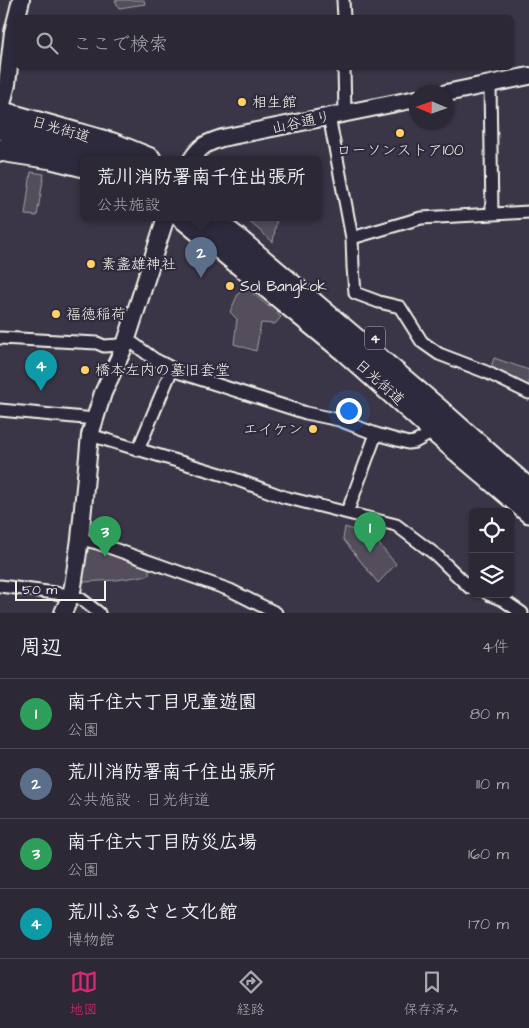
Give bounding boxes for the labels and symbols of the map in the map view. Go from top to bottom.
north arrow [409,85,454,130]
place label: 相生館 [252,92,297,113]
marker: 相生館 [236,96,248,108]
street label: 山谷通り [270,106,333,139]
street label: 日光街道 [29,111,93,148]
marker: ローソンストア100 [394,127,406,139]
place label: ローソンストア100 [336,140,464,161]
pin: 2 [185,237,217,278]
place label: 素盞雄神社 [101,254,176,275]
marker: 素盞雄神社 [85,258,97,270]
place label: Sol Bangkok [240,276,327,298]
marker: Sol Bangkok [224,280,236,292]
place label: 福徳稲荷 [66,304,126,325]
marker: 福徳稲荷 [50,308,62,320]
road number: 4 [365,326,385,349]
pin: 4 [25,350,57,391]
street label: 日光街道 [350,354,409,410]
place label: 橋本左内の墓旧套堂 [95,360,230,381]
marker: 橋本左内の墓旧套堂 [79,364,91,376]
your location [336,398,362,424]
place label: エイケン [243,419,303,440]
marker: エイケン [307,423,319,435]
pin: 1 [354,512,386,553]
pin: 3 [89,516,121,557]
scale bar [15,578,106,601]

